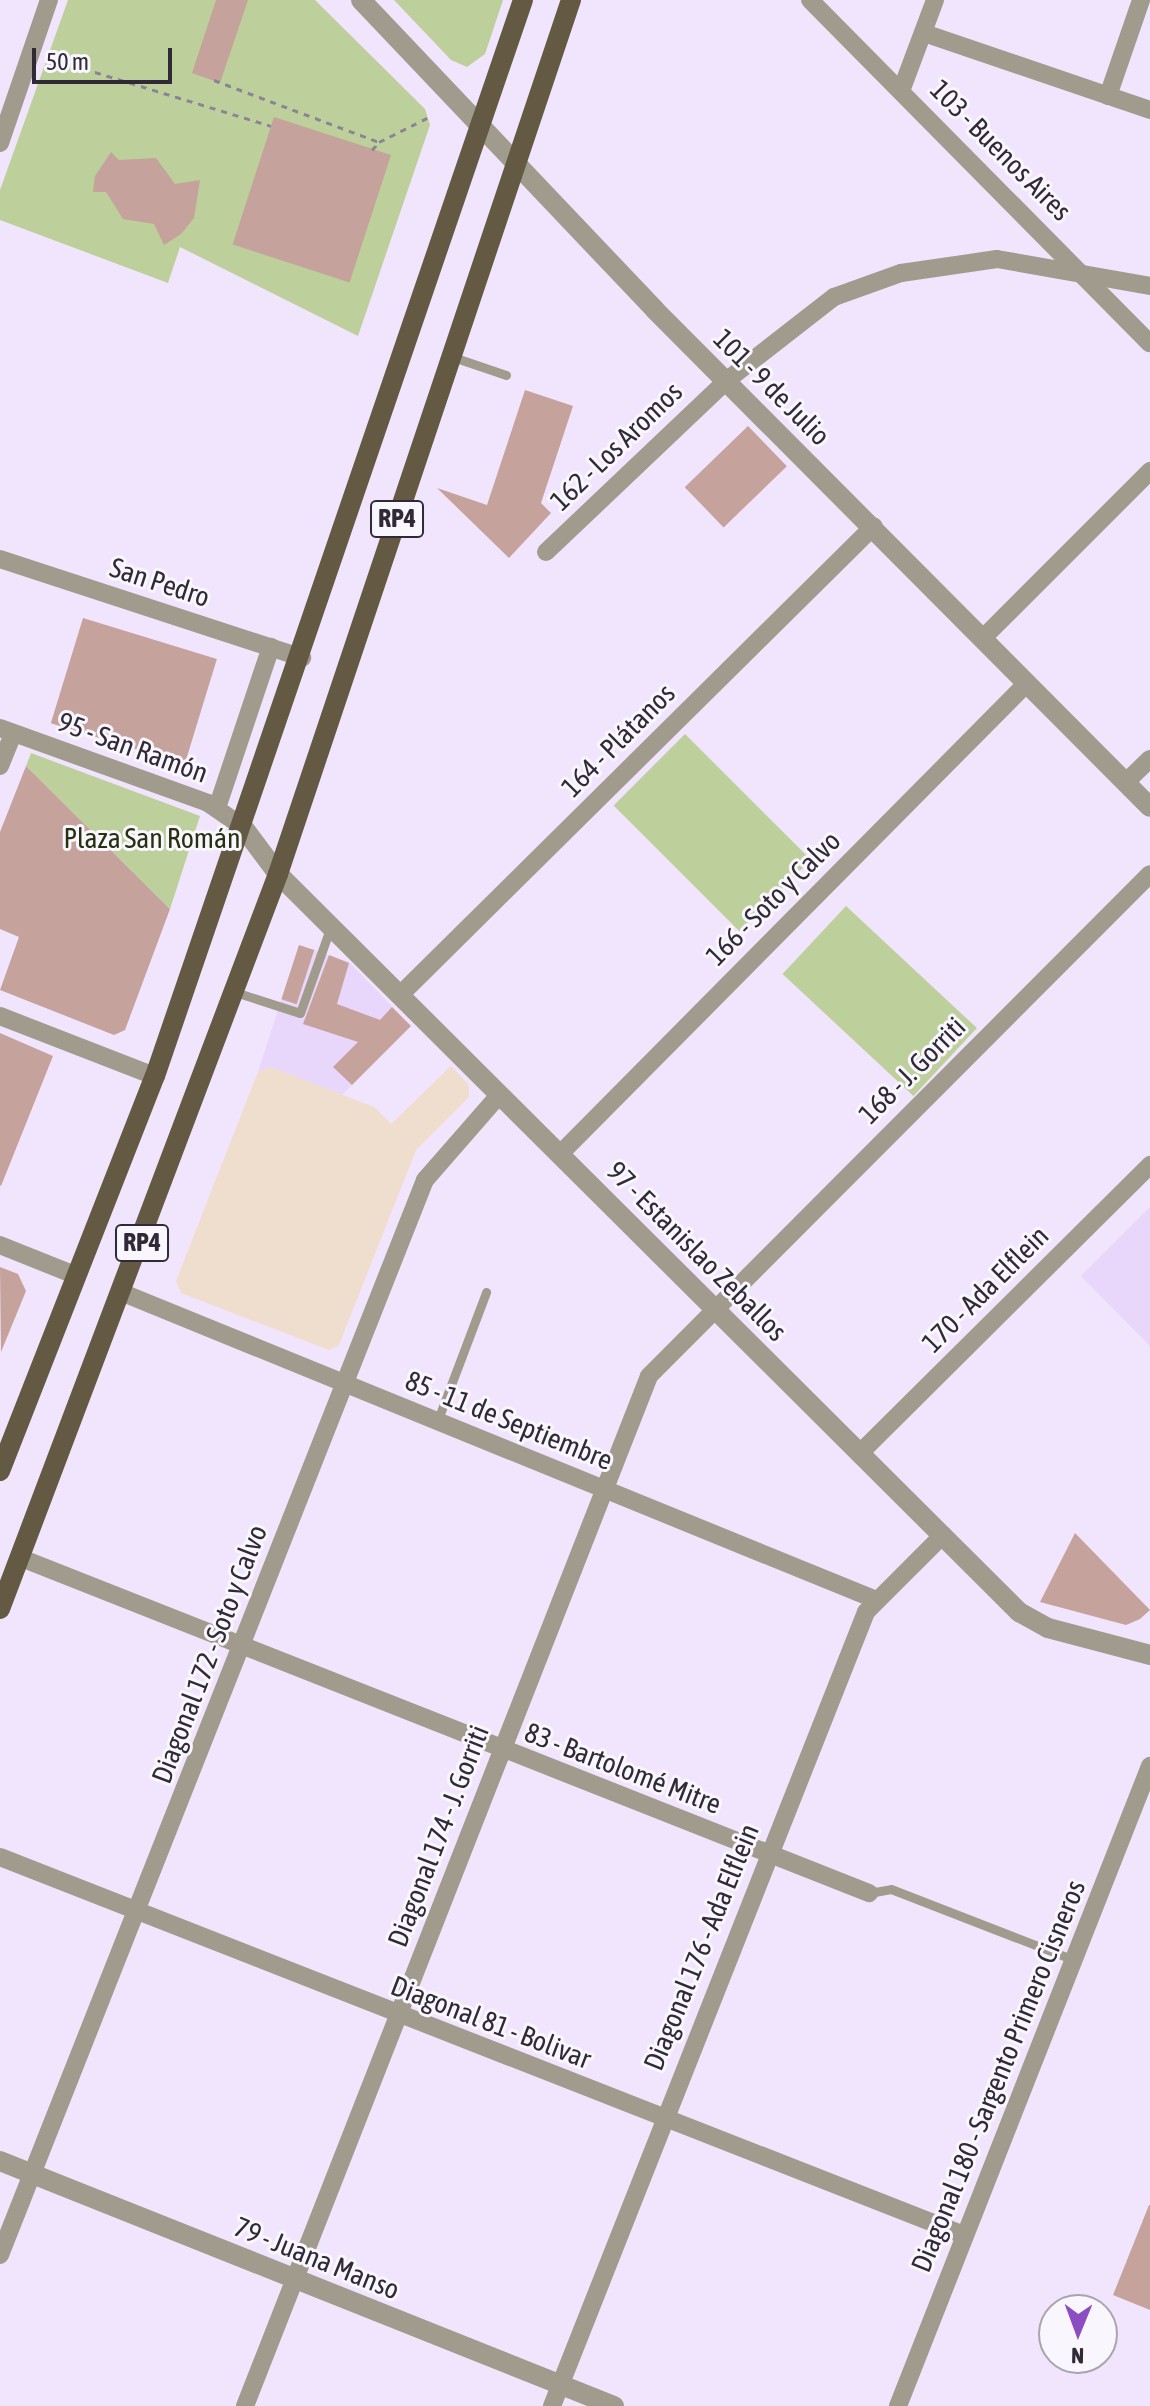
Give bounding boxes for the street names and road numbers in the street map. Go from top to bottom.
street label: 103 - Buenos Aires [924,73,1078,227]
street label: 101 - 9 de Julio [707,322,837,452]
street label: 162 - Los Aromos [543,375,689,517]
road number: RP4 [369,497,425,541]
street label: San Pedro [106,550,214,614]
street label: 164 - Plátanos [554,676,682,804]
street label: 95 - San Ramón [53,704,213,790]
street label: 166 - Soto y Calvo [699,824,847,972]
street label: 168 - J. Gorriti [852,1010,972,1130]
street label: 97 - Estanislao Zeballos [600,1154,794,1348]
street label: 170 - Ada Elflein [915,1219,1055,1359]
road number: RP4 [114,1221,170,1265]
street label: 85 - 11 de Septiembre [401,1363,617,1477]
street label: Diagonal 172 - Soto y Calvo [144,1520,274,1788]
street label: 83 - Bartolomé Mitre [520,1715,726,1821]
street label: Diagonal 174 - J. Gorriti [380,1721,496,1951]
street label: Diagonal 176 - Ada Elflein [636,1819,766,2075]
street label: Diagonal 180 - Sargento Primero Cisneros [904,1875,1092,2277]
street label: Diagonal 81 - Bolivar [386,1968,596,2076]
street label: 79 - Juana Manso [229,2210,405,2306]

